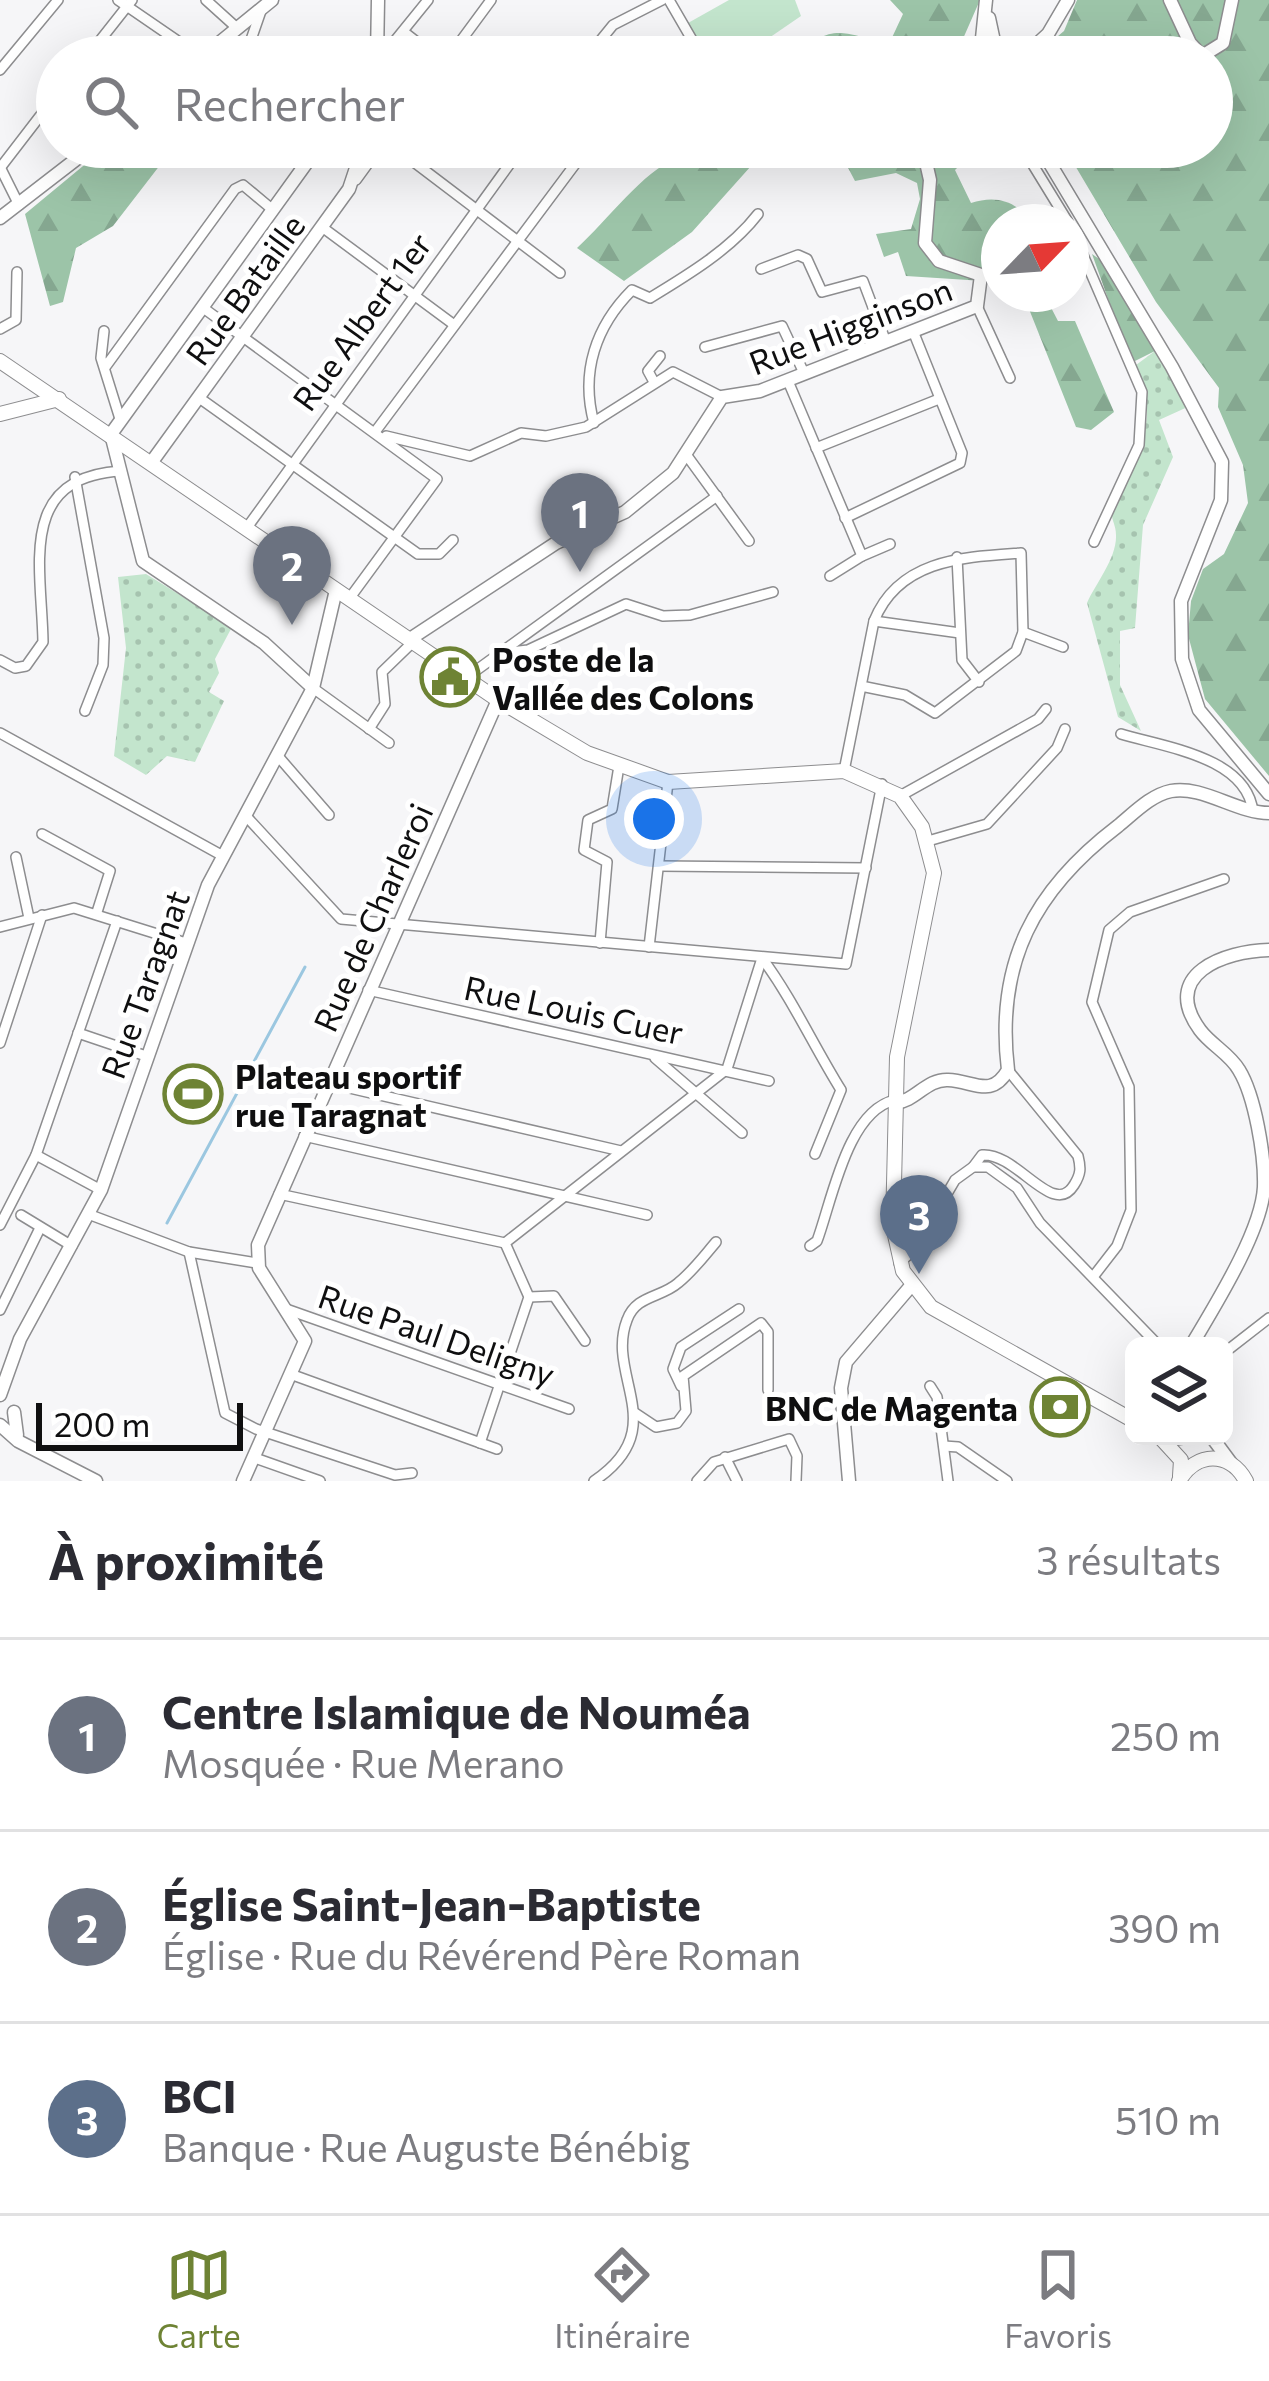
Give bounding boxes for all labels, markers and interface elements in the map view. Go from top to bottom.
search box [36,36,1233,168]
icon: search [78,69,144,135]
text: Rechercher [174,75,405,130]
north arrow [981,204,1089,312]
street label: Rue Bataille [176,206,312,372]
street label: Rue Albert 1er [283,224,439,418]
street label: Rue Higginson [743,267,957,383]
pin: 1 [541,473,619,572]
pin: 2 [253,526,331,625]
place label: Poste de la Vallée des Colons [492,638,754,717]
public building icon: Poste de la Vallée des Colons [419,646,481,708]
your location [624,789,684,849]
street label: Rue de Charleroi [303,797,441,1037]
street label: Rue Taragnat [91,884,197,1084]
street label: Rue Louis Cuer [461,966,687,1052]
place label: Plateau sportif rue Taragnat [235,1055,462,1134]
sports icon: Plateau sportif rue Taragnat [162,1063,224,1125]
pin: 3 [880,1175,958,1274]
street label: Rue Paul Deligny [313,1274,561,1394]
map controls [1125,1337,1233,1445]
button: layers [1125,1337,1233,1445]
bank icon: BNC de Magenta [1029,1376,1091,1438]
place label: BNC de Magenta [765,1387,1018,1428]
scale bar [36,1397,243,1450]
text: 200 m [54,1403,150,1444]
text: À proximité [48,1528,324,1591]
text: 3 résultats [1036,1535,1221,1583]
text: Centre Islamique de Nouméa [162,1683,751,1738]
text: 1 [78,1711,96,1759]
text: 250 m [1110,1711,1221,1759]
text: Mosquée · Rue Merano [162,1738,565,1786]
text: Église Saint-Jean-Baptiste [162,1875,701,1930]
text: 2 [76,1903,98,1951]
text: 390 m [1108,1903,1221,1951]
text: Église · Rue du Révérend Père Roman [162,1930,801,1978]
text: BCI [162,2067,237,2122]
text: 3 [76,2095,98,2143]
text: 510 m [1115,2095,1221,2143]
text: Banque · Rue Auguste Bénébig [162,2122,690,2170]
tab: Carte [157,2242,241,2355]
tab: Itinéraire [554,2242,691,2355]
tab: Favoris [1004,2242,1112,2355]

